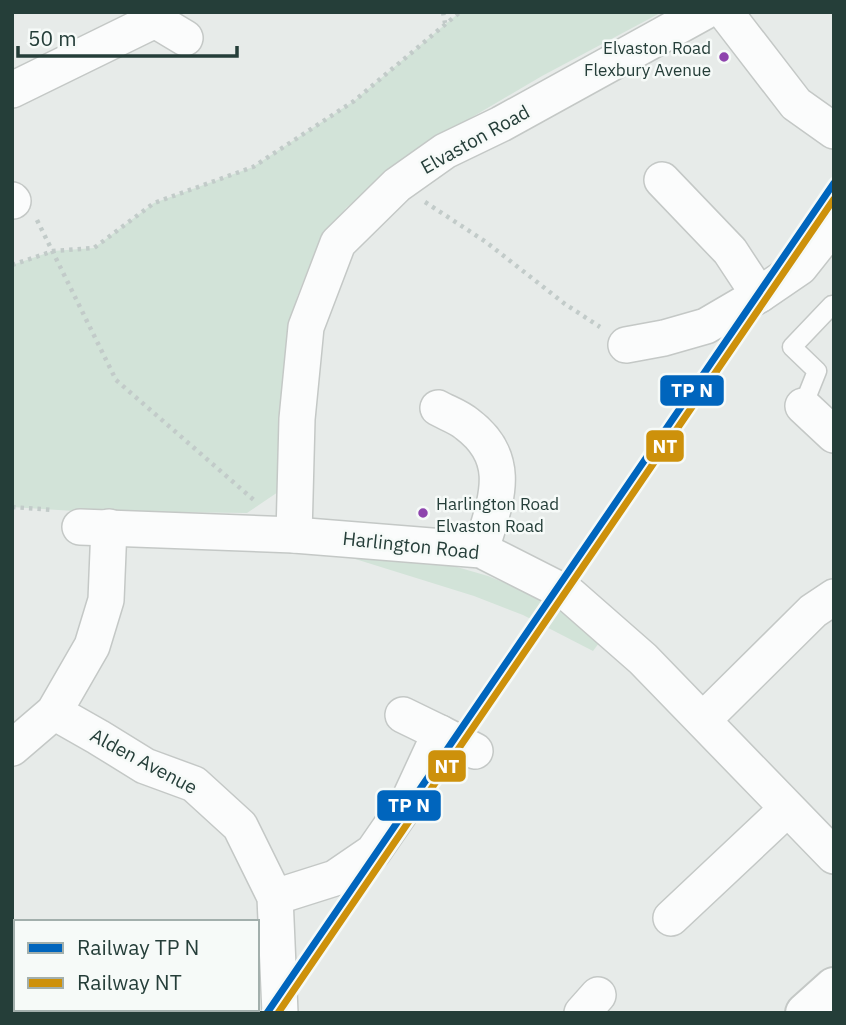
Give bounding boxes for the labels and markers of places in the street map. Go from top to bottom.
place label: Elvaston Road Flexbury Avenue [584,37,711,81]
marker: Elvaston Road Flexbury Avenue [717,50,731,64]
place label: Harlington Road Elvaston Road [436,493,559,537]
marker: Harlington Road Elvaston Road [416,506,430,520]

